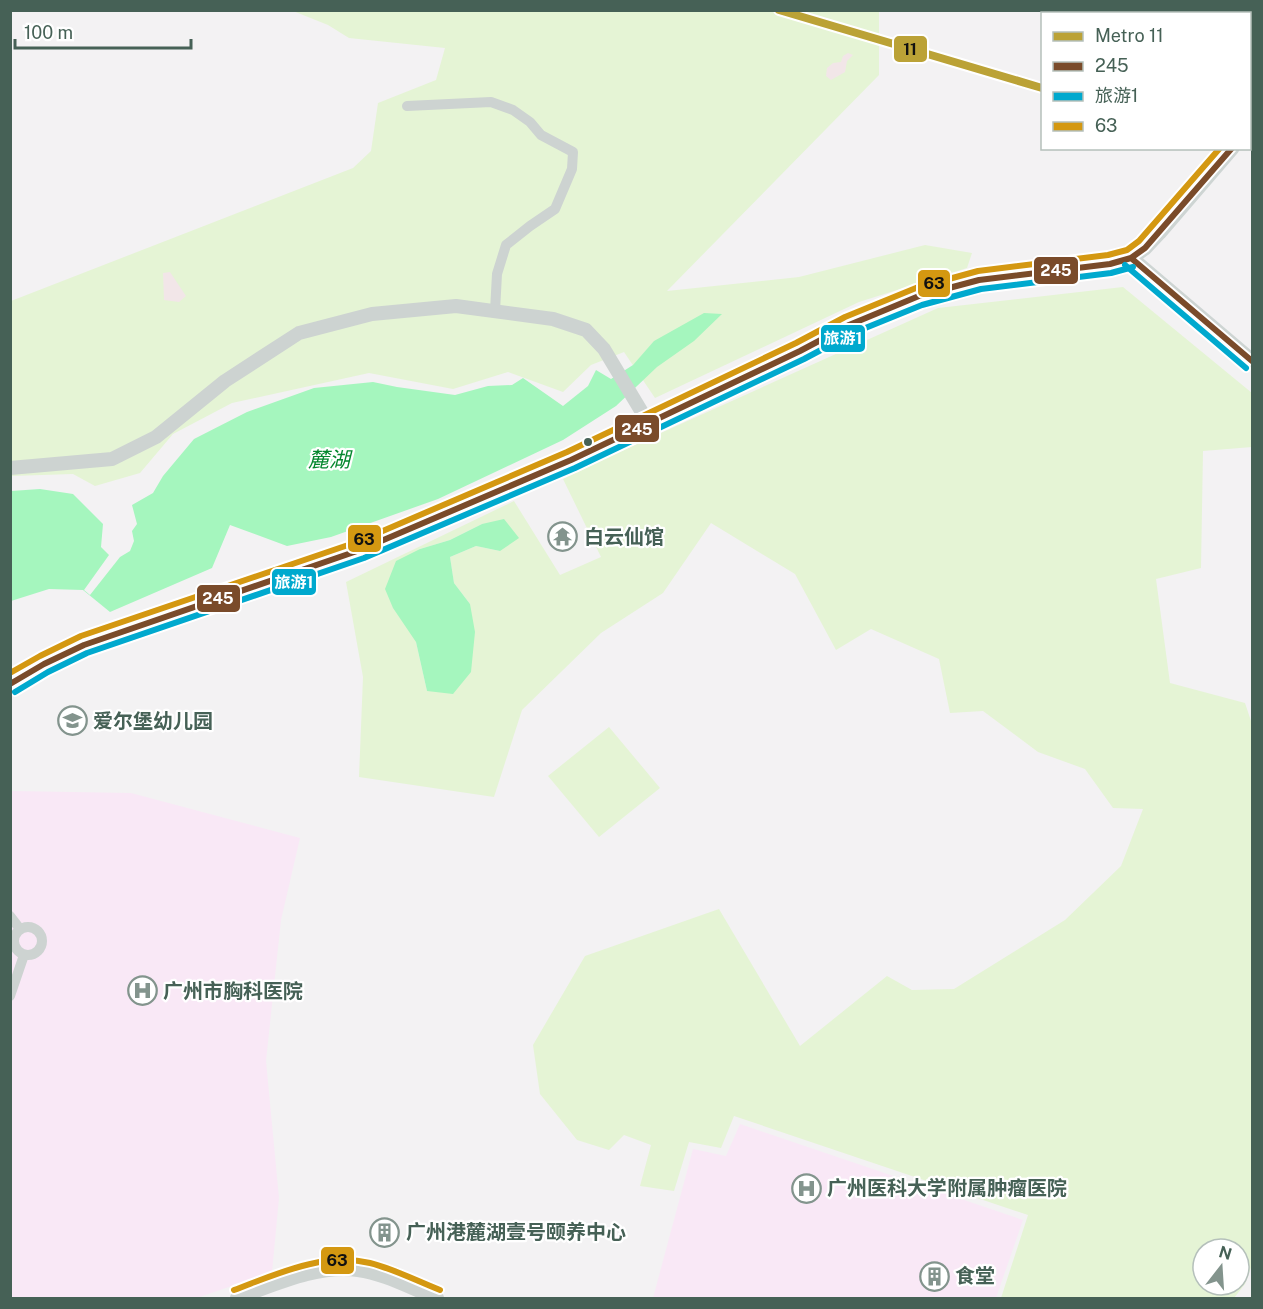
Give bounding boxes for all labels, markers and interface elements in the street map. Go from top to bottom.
scale bar [15,12,190,50]
legend [1041,12,1251,150]
text: 100 m [24,22,73,43]
text: Metro 11 [1095,25,1164,46]
line badge: 11 [893,35,928,63]
text: 11 [903,40,917,59]
text: 245 [1095,55,1128,76]
text: 旅游1 [1095,85,1138,106]
text: 63 [1095,115,1117,136]
line badge: 245 [1033,256,1079,285]
text: 245 [1040,261,1072,280]
line badge: 63 [917,269,951,298]
text: 63 [923,274,945,293]
line badge: 旅游1 [820,324,866,353]
text: 旅游1 [824,329,862,348]
line badge: 245 [614,414,660,443]
text: 245 [621,420,653,439]
unlabelled marker [582,436,594,448]
water label: 麓湖 [308,447,353,472]
temple icon: 白云仙馆 [547,521,579,553]
line badge: 63 [347,524,382,553]
place label: 白云仙馆 [584,525,664,549]
text: 63 [353,530,375,549]
line badge: 旅游1 [271,568,317,596]
text: 旅游1 [275,573,313,592]
line badge: 245 [196,584,241,613]
text: 245 [202,589,234,608]
school or university icon: 爱尔堡幼儿园 [56,705,88,737]
place label: 爱尔堡幼儿园 [93,709,213,733]
hospital icon: 广州市胸科医院 [126,975,158,1007]
place label: 广州市胸科医院 [163,979,303,1003]
hospital icon: 广州医科大学附属肿瘤医院 [790,1172,822,1204]
place label: 广州医科大学附属肿瘤医院 [827,1176,1067,1200]
building icon: 广州港麓湖壹号颐养中心 [369,1216,401,1248]
place label: 广州港麓湖壹号颐养中心 [406,1220,626,1244]
north arrow [1191,1237,1251,1297]
text: N [1216,1242,1234,1264]
line badge: 63 [320,1246,355,1275]
text: 63 [326,1251,348,1270]
building icon: 食堂 [918,1260,950,1292]
place label: 食堂 [955,1264,995,1288]

